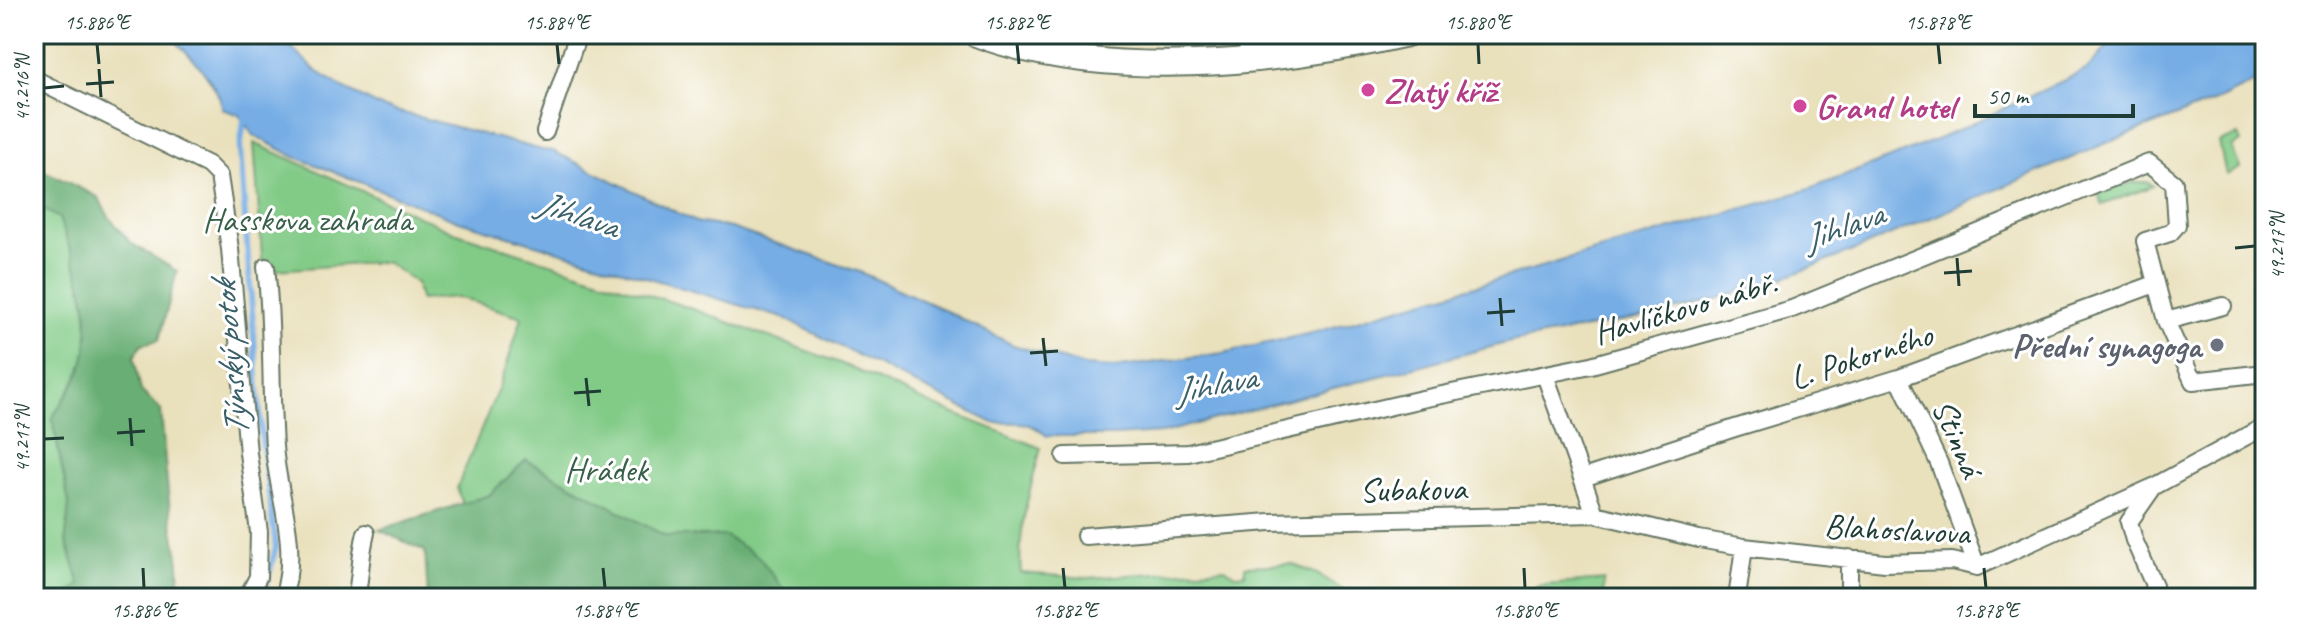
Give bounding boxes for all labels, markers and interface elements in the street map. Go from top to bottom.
text: 15.886°E [64,10,132,35]
text: 15.884°E [524,10,592,35]
text: 15.882°E [984,10,1052,35]
text: 15.880°E [1445,10,1513,35]
text: 15.878°E [1905,10,1973,35]
text: 49.216°N [10,52,35,121]
scale bar [1975,68,2133,118]
place label: Zlatý kříž [1384,69,1501,112]
marker: Zlatý kříž [1359,81,1377,99]
text: 50 m [1987,81,2030,111]
place label: Grand hotel [1816,85,1961,128]
marker: Grand hotel [1791,97,1809,115]
water label: Jihlava [529,179,628,250]
water label: Jihlava [1794,189,1893,263]
park label: Hasskova zahrada [202,198,415,241]
text: 49.217°N [2265,210,2290,279]
street label: Havlíčkovo nábř. [1588,260,1782,354]
water label: Týnský potok [200,273,260,438]
street label: L. Pokorného [1784,312,1939,399]
place label: Přední synagoga [2012,324,2204,367]
marker: Přední synagoga [2208,336,2226,354]
water label: Jihlava [1167,353,1264,415]
street label: Stinná [1922,393,1995,486]
text: 49.217°N [10,403,35,472]
park label: Hrádek [564,448,650,491]
street label: Subakova [1359,467,1469,511]
street label: Blahoslavova [1823,504,1973,554]
text: 15.886°E [111,598,179,623]
text: 15.884°E [572,598,640,623]
text: 15.882°E [1032,598,1100,623]
text: 15.880°E [1492,598,1560,623]
text: 15.878°E [1953,598,2021,623]

